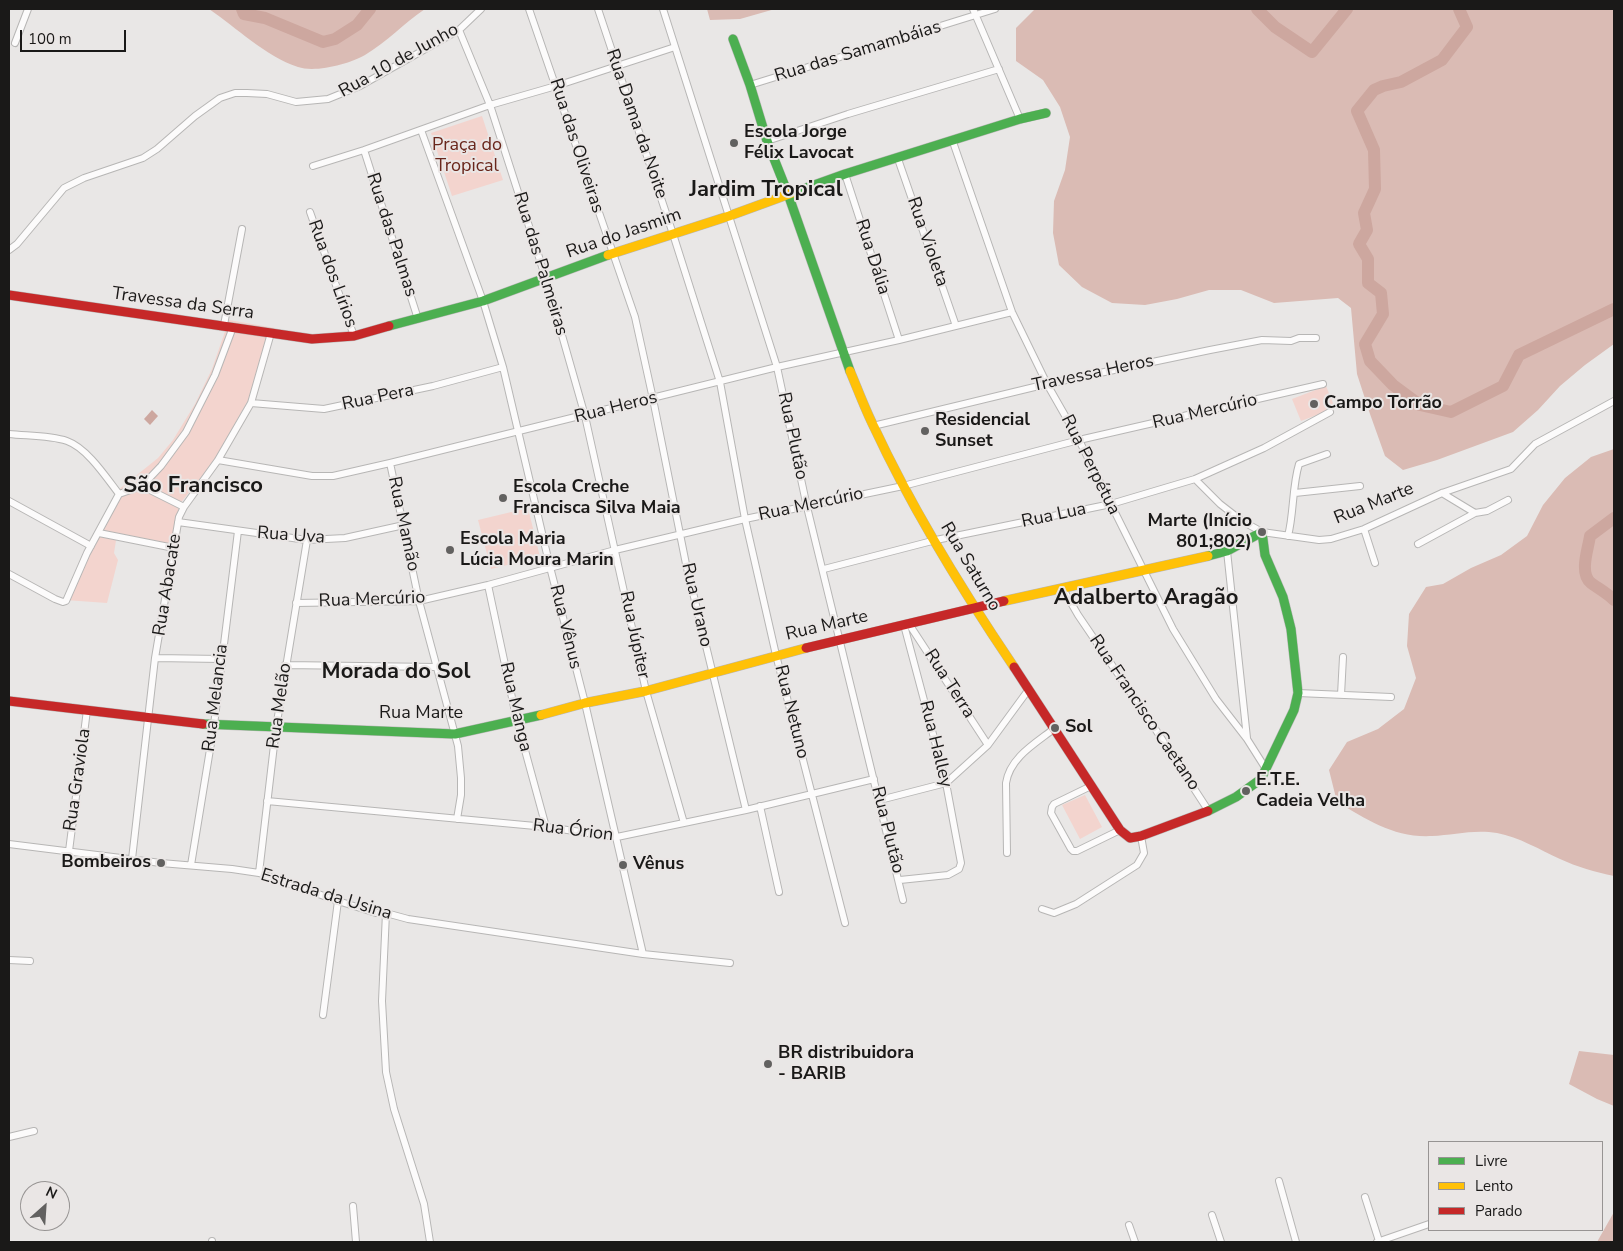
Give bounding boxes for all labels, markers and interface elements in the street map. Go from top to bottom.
street label: Rua das Samambáias [772,16,944,88]
street label: Rua 10 de Junho [335,19,463,103]
scale bar [22,20,129,52]
text: 100 m [28,29,72,49]
street label: Rua Dama da Noite [600,46,672,202]
street label: Rua das Oliveiras [544,76,608,216]
place label: Escola Jorge Félix Lavocat [744,122,853,164]
park label: Praça do Tropical [432,135,502,178]
marker: Escola Jorge Félix Lavocat [728,137,740,149]
street label: Rua das Palmas [361,170,421,300]
district label: Jardim Tropical [689,178,843,204]
street label: Rua das Palmeiras [508,190,572,338]
street label: Rua Violeta [902,194,952,290]
street label: Rua do Jasmim [564,204,684,264]
street label: Rua Dália [850,216,894,298]
street label: Rua dos Lírios [302,217,362,331]
street label: Travessa da Serra [111,283,255,325]
street label: Travessa Heros [1030,351,1156,397]
street label: Rua Pera [340,380,416,416]
street label: Rua Heros [572,387,660,429]
street label: Rua Mercúrio [1151,389,1259,435]
street label: Rua Plutão [772,390,812,482]
place label: Campo Torrão [1324,393,1442,415]
marker: Campo Torrão [1308,398,1320,410]
place label: Residencial Sunset [935,410,1030,452]
street label: Rua Perpétua [1056,411,1124,519]
marker: Residencial Sunset [919,425,931,437]
district label: São Francisco [123,474,263,500]
street label: Rua Mamão [382,475,424,573]
place label: Escola Creche Francisca Silva Maia [513,477,681,520]
street label: Rua Marte [1331,478,1417,530]
street label: Rua Mercúrio [757,483,865,527]
marker: Escola Creche Francisca Silva Maia [497,492,509,504]
street label: Rua Lua [1020,499,1088,533]
place label: Marte (Início 801;802) [1147,511,1252,554]
street label: Rua Saturno [935,519,1005,615]
street label: Rua Uva [256,523,326,549]
marker: Marte (Início 801;802) [1256,526,1268,538]
place label: Escola Maria Lúcia Moura Marin [460,529,614,572]
street label: Rua Abacate [149,532,187,638]
marker: Escola Maria Lúcia Moura Marin [444,544,456,556]
street label: Rua Urano [676,561,716,649]
street label: Rua Vênus [544,583,586,671]
district label: Adalberto Aragão [1054,586,1238,612]
street label: Rua Mercúrio [318,587,426,613]
street label: Rua Júpiter [614,589,654,681]
street label: Rua Marte [784,606,870,646]
street label: Rua Francisco Caetano [1084,631,1204,795]
street label: Rua Melancia [199,643,233,753]
street label: Rua Terra [919,646,979,722]
district label: Morada do Sol [322,660,470,686]
street label: Rua Manga [494,660,536,754]
street label: Rua Melão [263,662,297,750]
street label: Rua Netuno [769,663,813,761]
street label: Rua Halley [914,698,956,790]
street label: Rua Marte [379,703,463,725]
place label: Sol [1065,717,1092,739]
marker: Sol [1049,722,1061,734]
street label: Rua Graviola [60,727,96,833]
place label: E.T.E. Cadeia Velha [1256,770,1365,812]
street label: Rua Plutão [866,784,908,876]
marker: E.T.E. Cadeia Velha [1240,785,1252,797]
street label: Rua Órion [532,815,614,847]
place label: Bombeiros [61,852,151,874]
place label: Vênus [633,854,684,876]
marker: Bombeiros [155,857,167,869]
marker: Vênus [617,859,629,871]
street label: Estrada da Usina [258,865,394,925]
place label: BR distribuidora - BARIB [778,1043,914,1086]
marker: BR distribuidora - BARIB [762,1058,774,1070]
legend [1428,1141,1603,1231]
text: Livre [1475,1151,1508,1171]
text: Lento [1475,1176,1513,1196]
north arrow [20,1181,70,1231]
text: N [42,1182,60,1204]
text: Parado [1475,1201,1522,1221]

